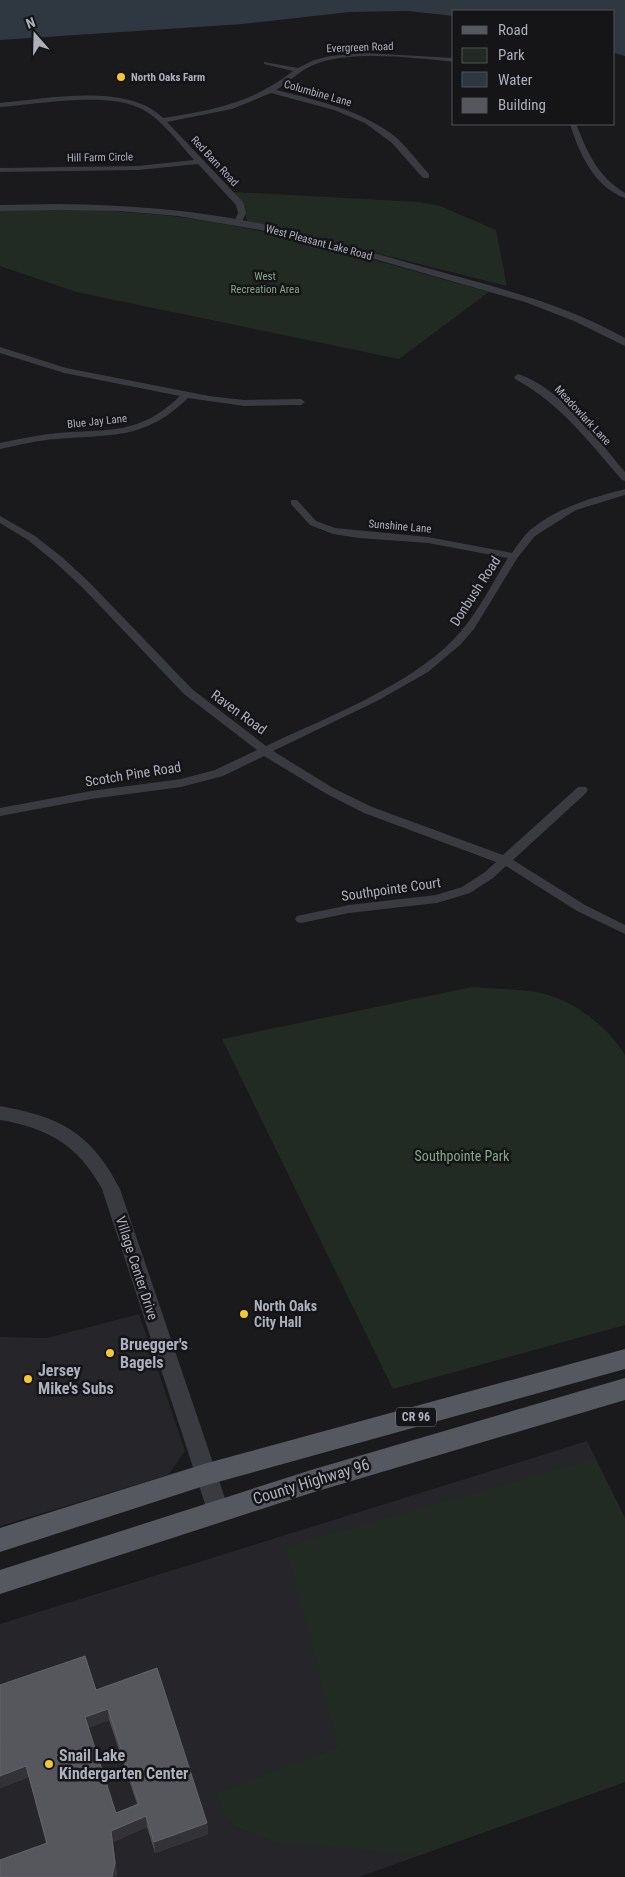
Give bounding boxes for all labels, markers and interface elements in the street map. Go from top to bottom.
north arrow [10,10,60,60]
legend [452,10,615,125]
text: N [24,14,37,32]
text: Road [498,21,528,39]
street label: Evergreen Road [326,40,394,55]
text: Park [498,46,525,64]
marker: North Oaks Farm [115,71,127,83]
place label: North Oaks Farm [131,71,205,84]
text: Water [498,71,533,89]
street label: Columbine Lane [283,78,353,109]
text: Building [498,96,546,114]
street label: Red Barn Road [188,134,241,189]
street label: Hill Farm Circle [67,150,133,165]
street label: West Pleasant Lake Road [264,222,374,263]
park label: West Recreation Area [231,270,299,296]
street label: Meadowlark Lane [552,383,613,448]
street label: Blue Jay Lane [66,412,128,431]
street label: Sunshine Lane [368,517,432,536]
street label: Donbush Road [447,553,503,629]
street label: Raven Road [208,687,270,737]
street label: Scotch Pine Road [84,759,182,789]
street label: Southpointe Court [340,874,442,904]
park label: Southpointe Park [415,1148,510,1164]
street label: Village Center Drive [113,1214,161,1322]
place label: North Oaks City Hall [254,1298,317,1330]
marker: North Oaks City Hall [238,1308,250,1320]
place label: Bruegger's Bagels [120,1335,188,1372]
marker: Bruegger's Bagels [104,1347,116,1359]
place label: Jersey Mike's Subs [38,1361,114,1398]
marker: Jersey Mike's Subs [22,1373,34,1385]
road number: CR 96 [396,1408,436,1426]
street label: County Highway 96 [251,1455,372,1508]
place label: Snail Lake Kindergarten Center [59,1746,188,1783]
marker: Snail Lake Kindergarten Center [43,1758,55,1770]

